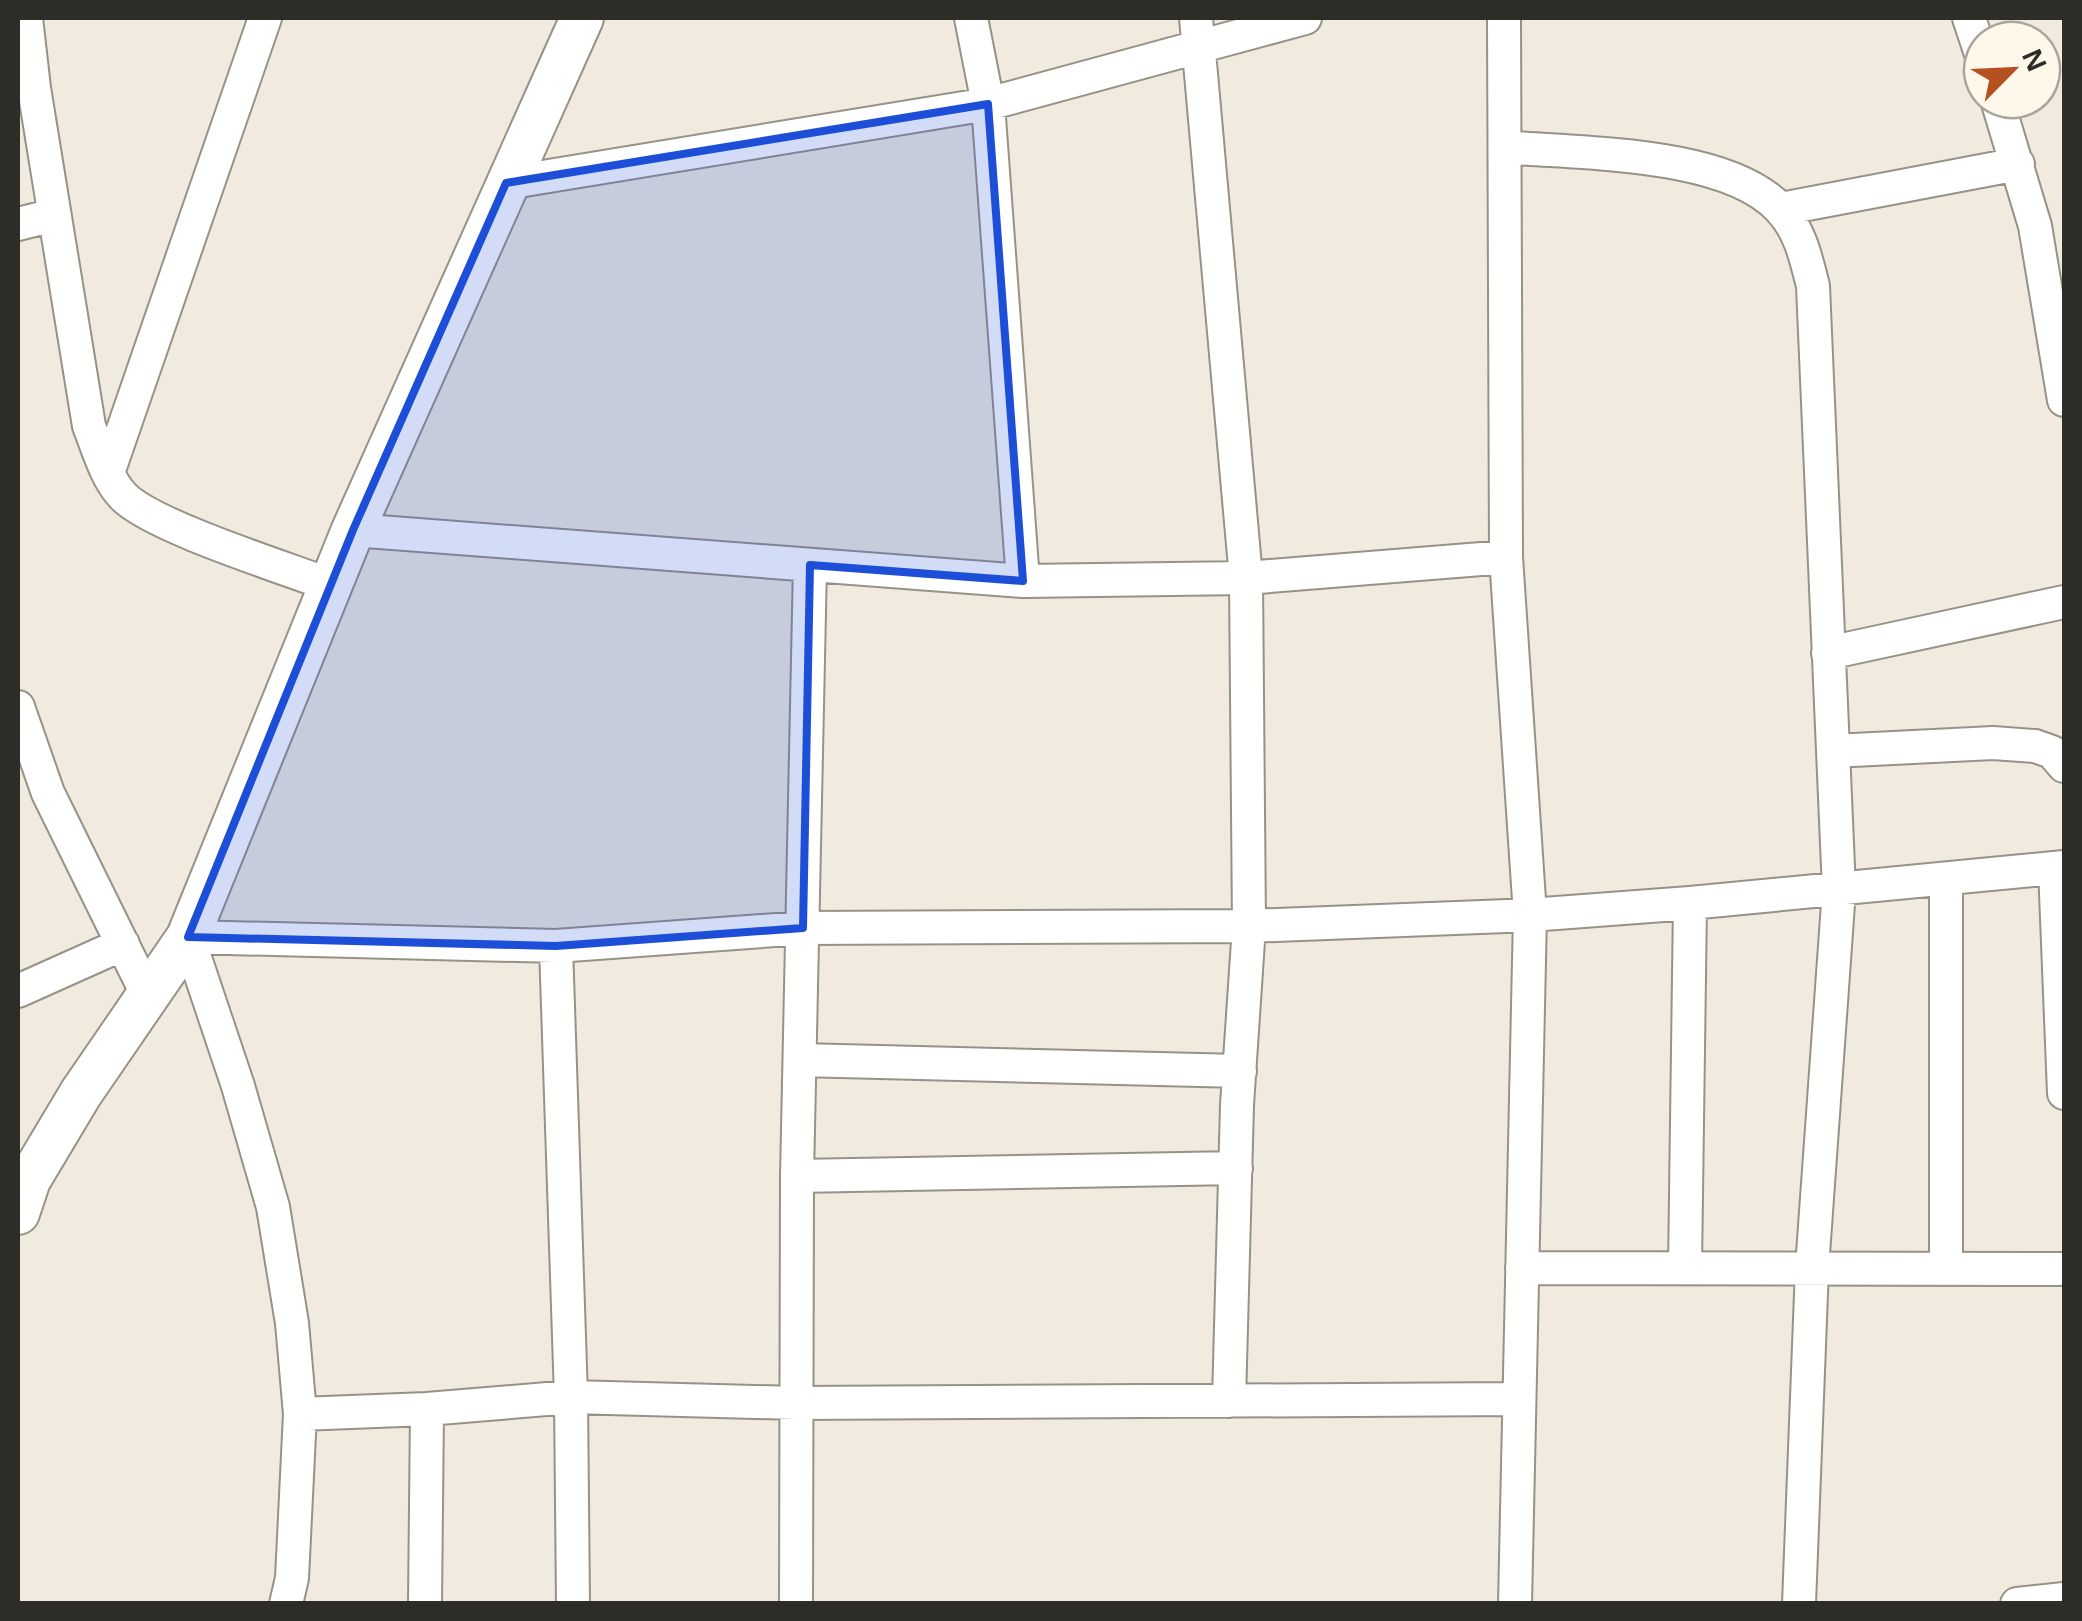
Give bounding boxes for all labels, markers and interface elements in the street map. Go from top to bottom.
north arrow [1962,20,2062,120]
text: N [2016,44,2053,76]

